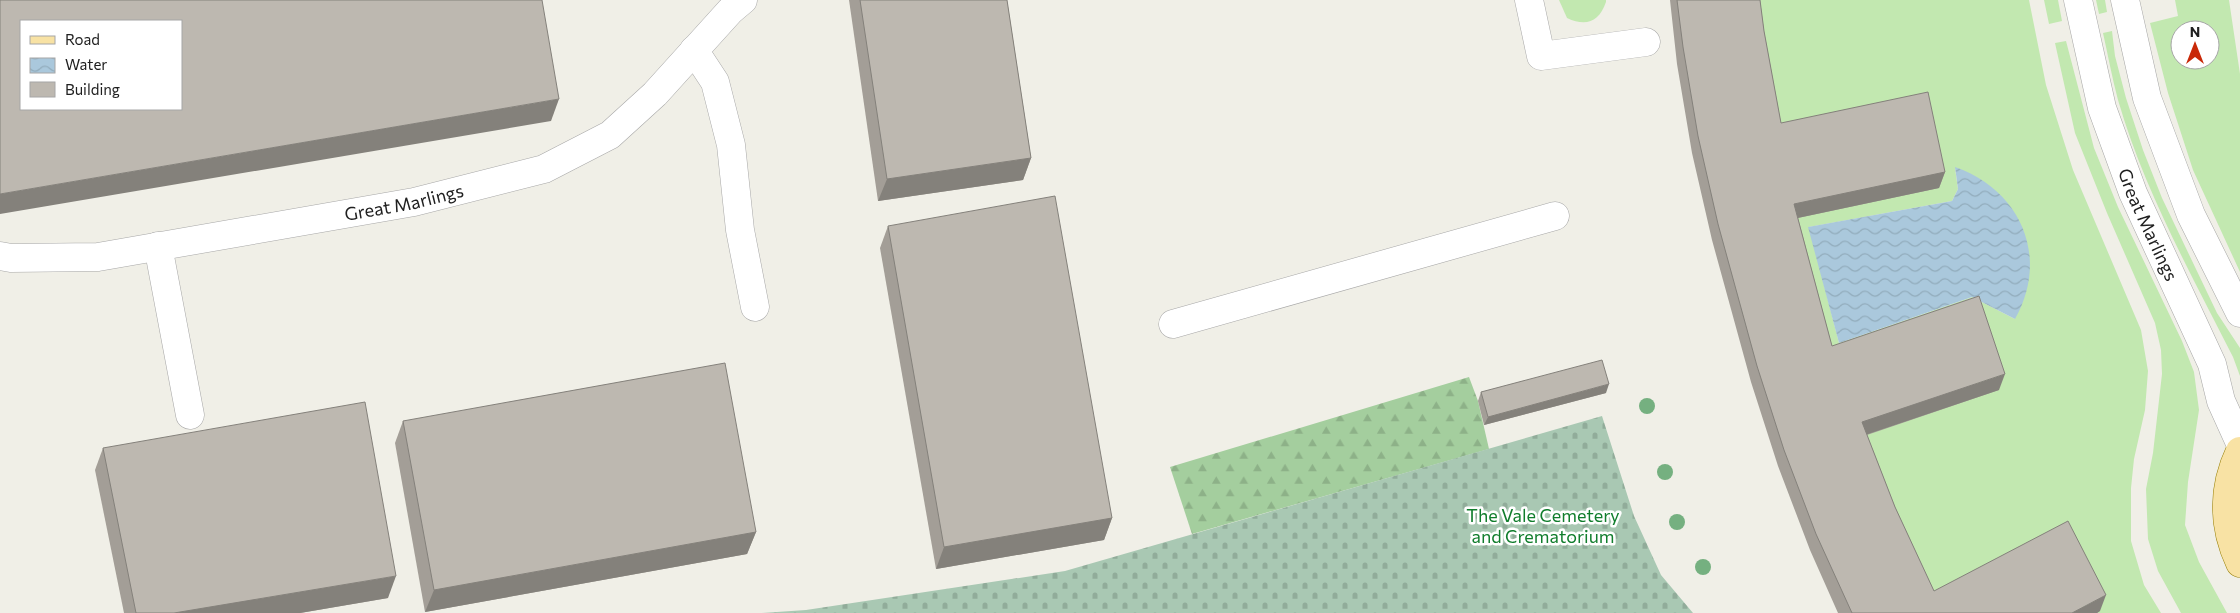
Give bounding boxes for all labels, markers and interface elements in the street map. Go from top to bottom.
legend [20,20,182,110]
north arrow [2170,20,2220,70]
text: N [2190,23,2200,40]
text: Road [65,30,100,48]
text: Water [65,55,107,73]
text: Building [65,80,120,98]
street label: Great Marlings [2114,165,2183,284]
street label: Great Marlings [343,179,466,225]
park label: The Vale Cemetery and Crematorium [1466,504,1620,547]

